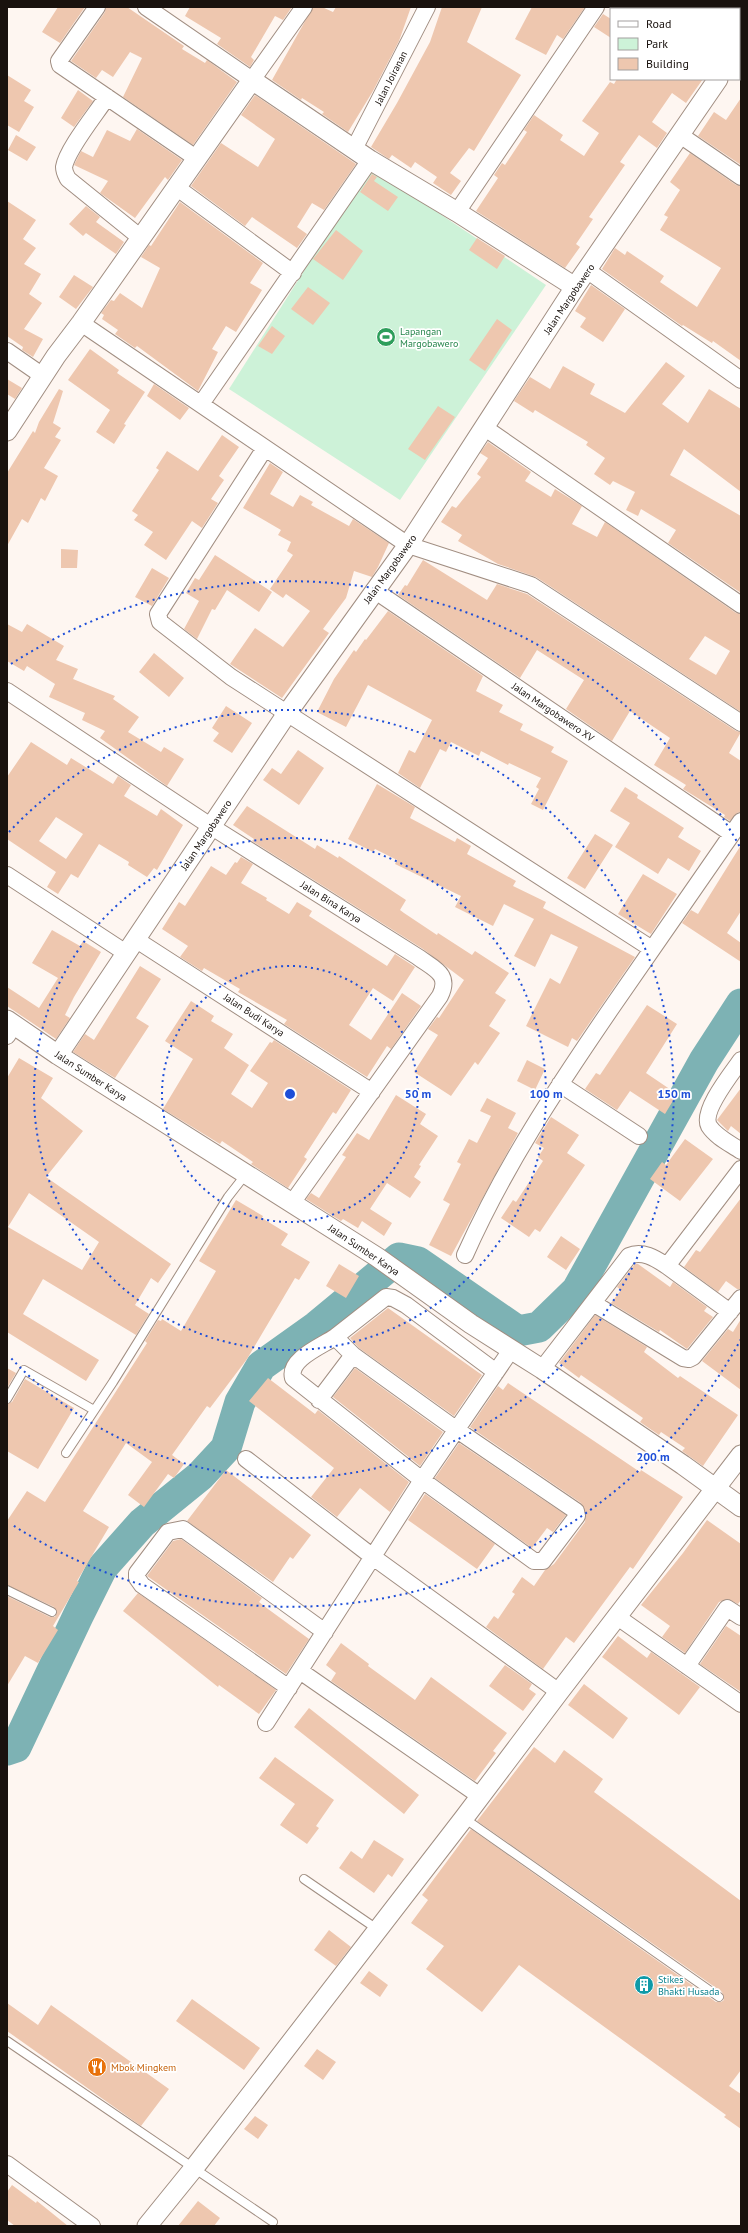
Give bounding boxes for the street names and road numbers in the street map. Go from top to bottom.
street label: Jalan Joiranan [371,49,410,108]
street label: Jalan Margobawero [540,261,597,338]
street label: Jalan Margobawero [360,532,419,607]
street label: Jalan Margobawero XV [509,679,597,745]
street label: Jalan Margobawero [177,797,234,874]
street label: Jalan Bina Karya [297,878,364,926]
street label: Jalan Budi Karya [220,990,287,1039]
street label: Jalan Sumber Karya [52,1047,129,1104]
street label: Jalan Sumber Karya [325,1221,402,1279]

